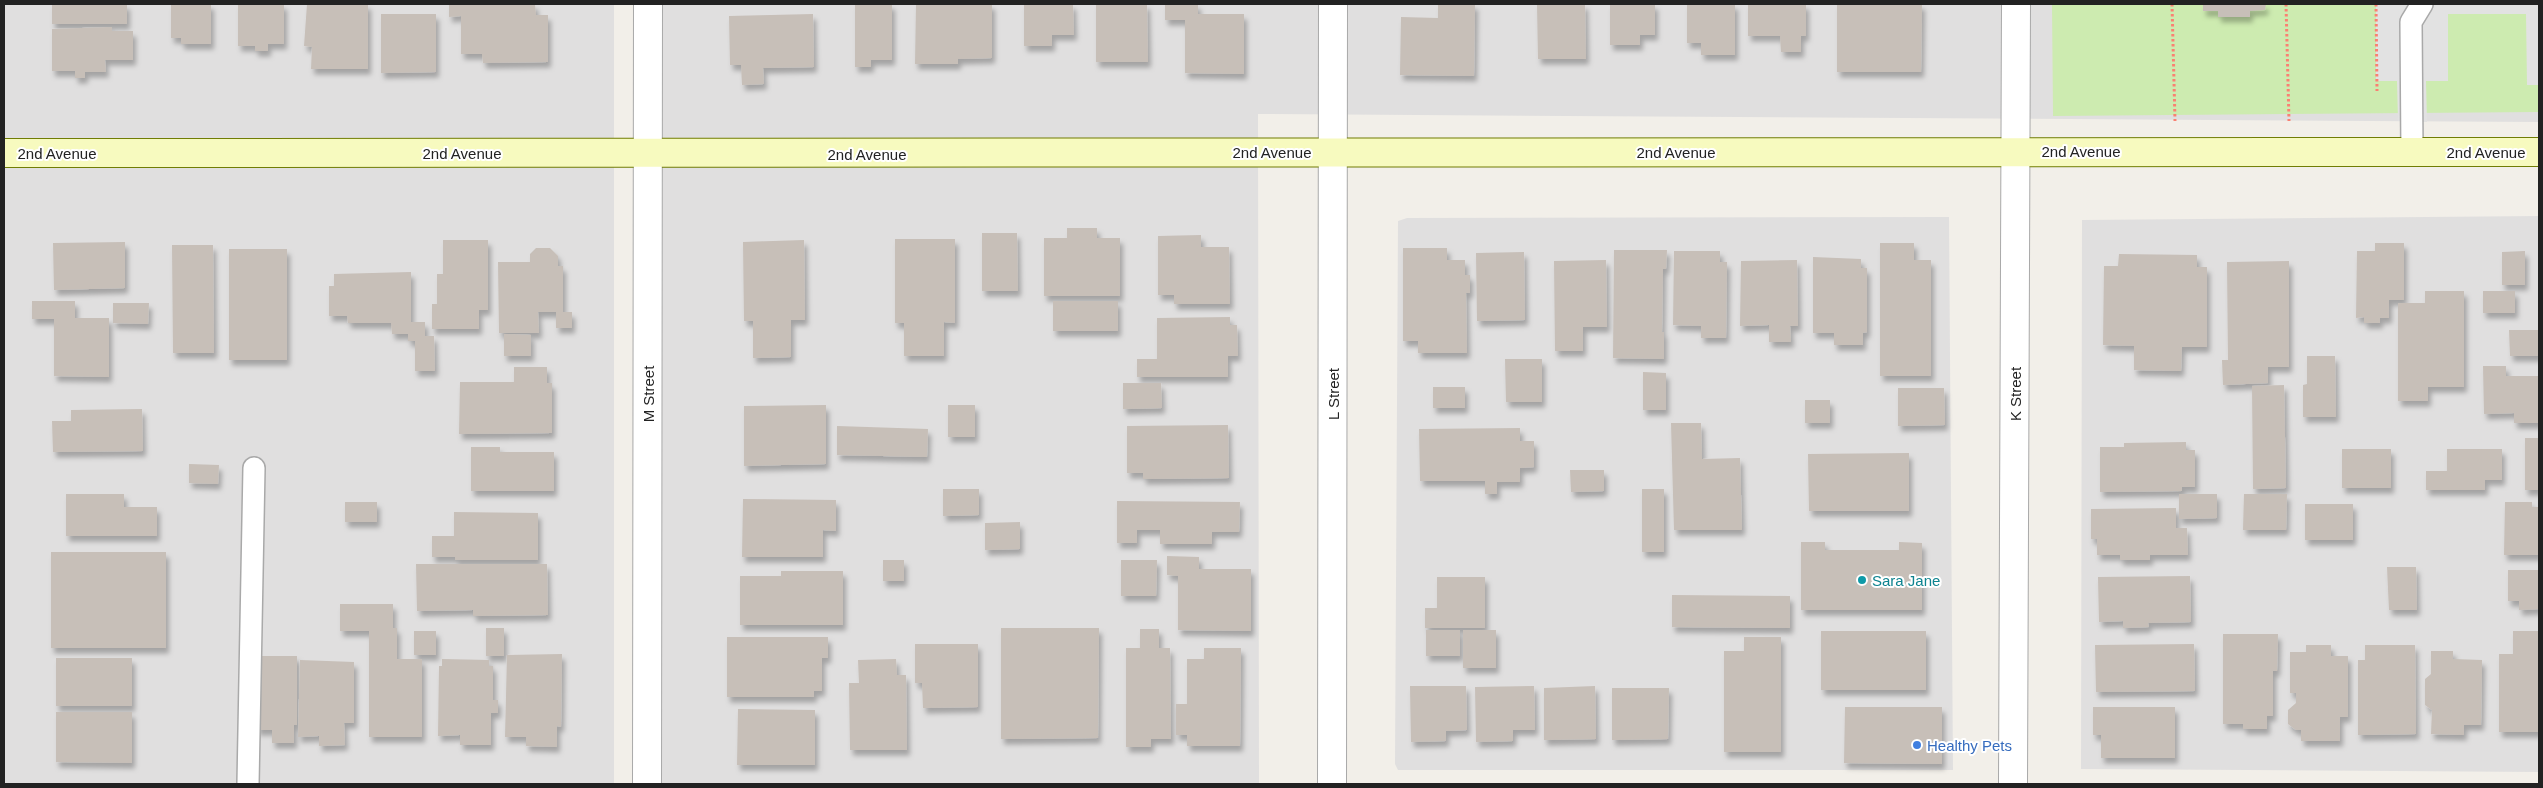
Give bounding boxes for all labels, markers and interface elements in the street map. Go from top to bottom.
street label: 2nd Avenue [2042,143,2120,160]
street label: 2nd Avenue [1233,144,1311,161]
street label: 2nd Avenue [1637,144,1715,161]
street label: 2nd Avenue [2447,144,2525,161]
street label: 2nd Avenue [18,145,96,162]
street label: 2nd Avenue [423,145,501,162]
street label: 2nd Avenue [828,146,906,163]
street label: M Street [640,365,657,422]
street label: K Street [2007,366,2024,421]
street label: L Street [1325,367,1342,420]
place label: Sara Jane [1872,572,1940,589]
marker: Sara Jane [1856,574,1868,586]
place label: Healthy Pets [1927,737,2012,754]
marker: Healthy Pets [1911,739,1923,751]

